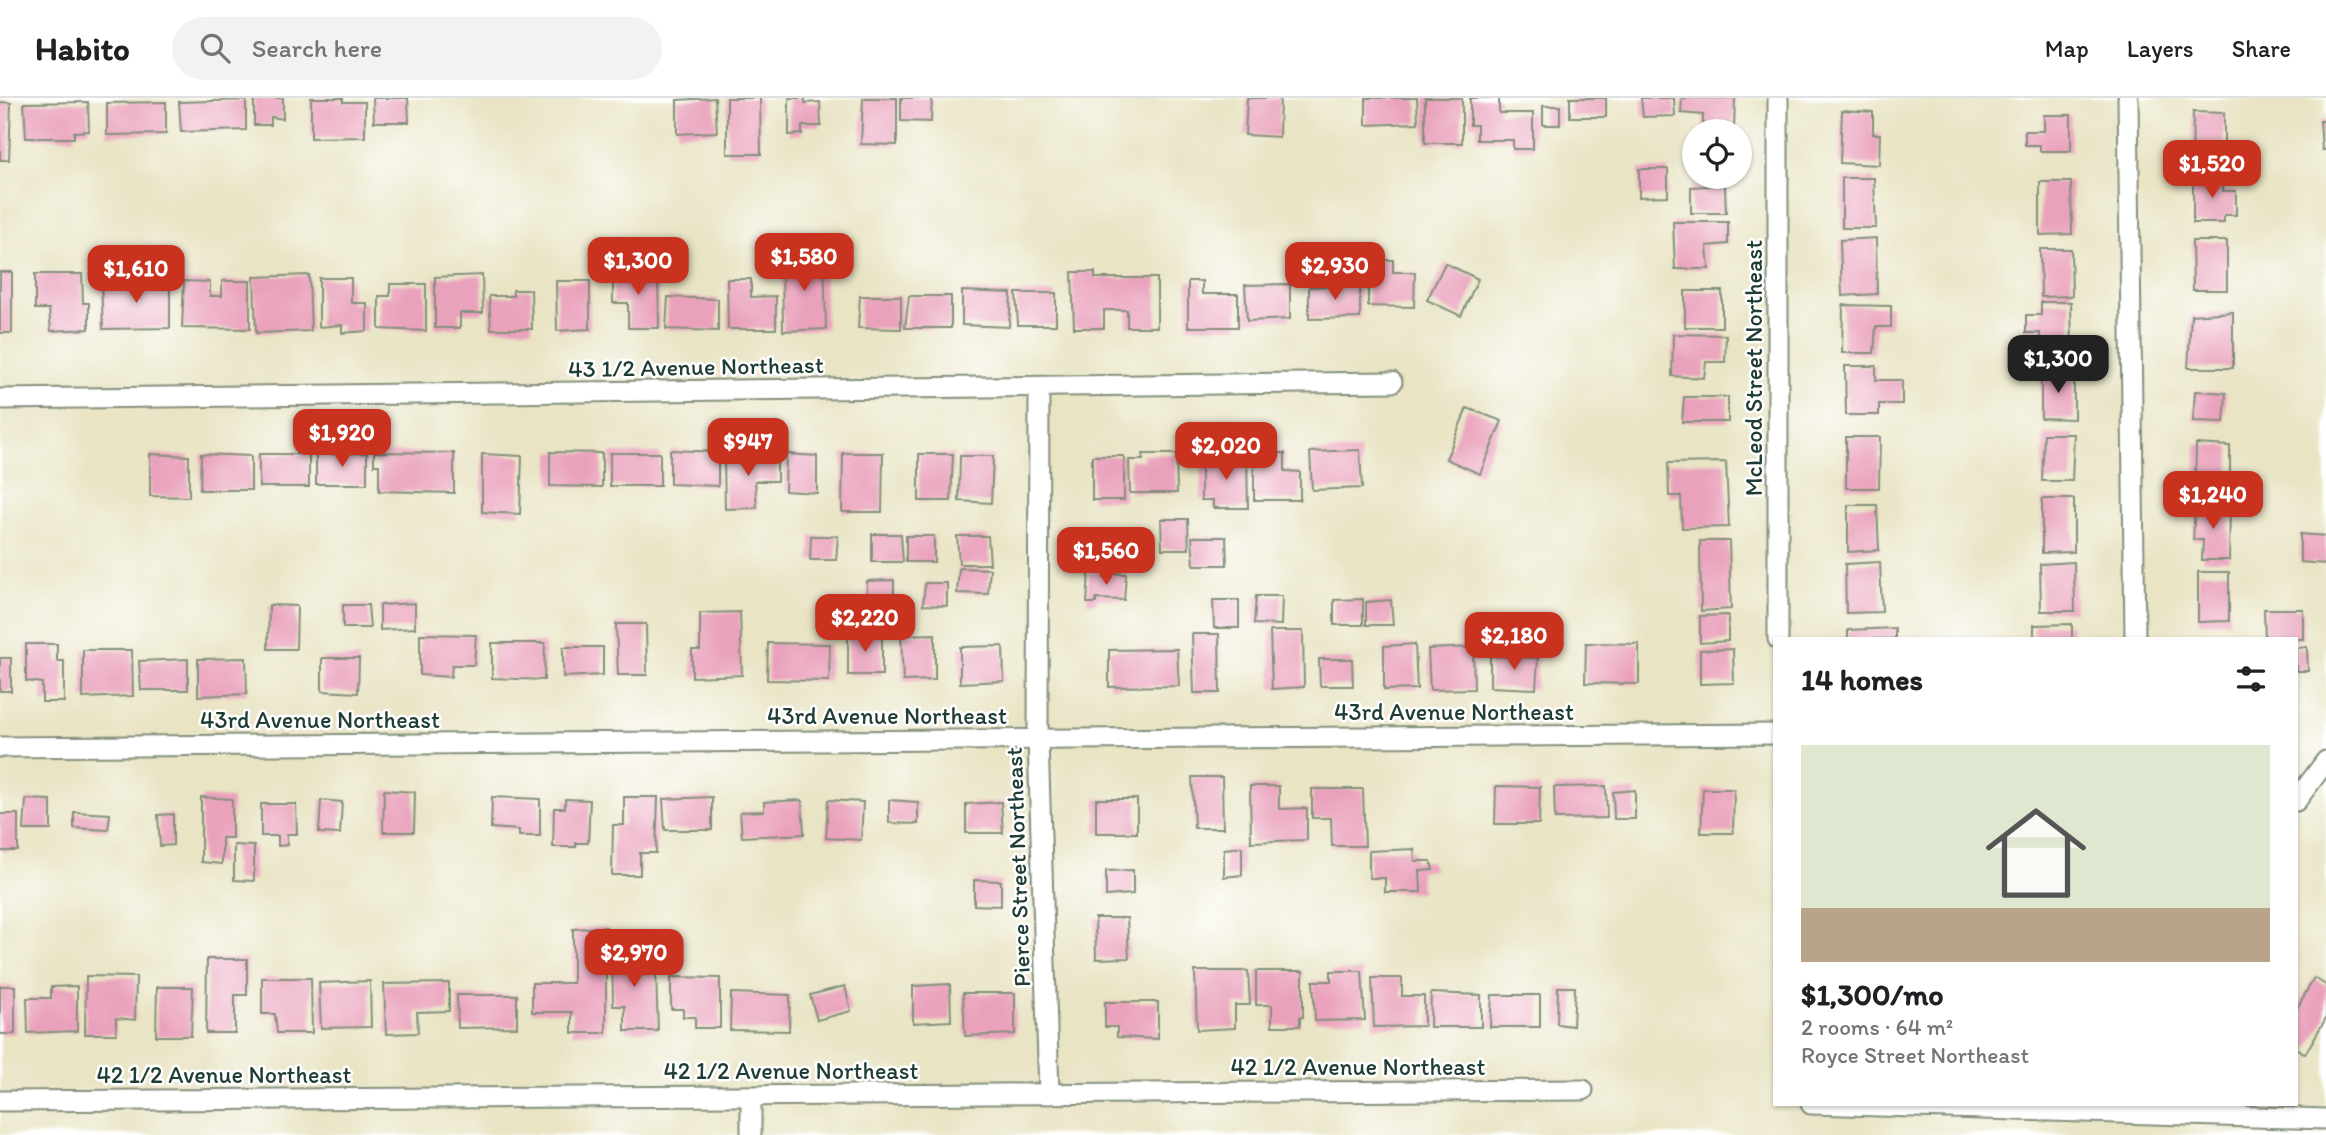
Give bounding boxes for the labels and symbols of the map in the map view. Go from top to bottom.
pin: $1,520 [2155,140,2269,200]
pin: $1,580 [747,234,861,293]
pin: $1,300 [581,238,695,297]
street label: McLeod Street Northeast [1739,240,1768,496]
pin: $2,930 [1278,242,1392,302]
pin: $1,610 [79,246,193,305]
pin: $1,300 [2001,336,2115,395]
street label: 43 1/2 Avenue Northeast [568,350,824,383]
pin: $1,920 [285,410,399,469]
pin: $947 [707,418,789,478]
pin: $2,020 [1169,422,1283,482]
pin: $1,240 [2156,472,2270,531]
pin: $1,560 [1049,528,1163,587]
pin: $2,220 [808,594,922,654]
pin: $2,180 [1457,612,1571,672]
street label: 43rd Avenue Northeast [1334,697,1574,726]
street label: 43rd Avenue Northeast [767,701,1007,730]
street label: 43rd Avenue Northeast [200,705,440,734]
street label: Pierce Street Northeast [999,746,1036,988]
pin: $2,970 [577,930,691,989]
street label: 42 1/2 Avenue Northeast [1230,1052,1486,1081]
street label: 42 1/2 Avenue Northeast [663,1056,919,1085]
street label: 42 1/2 Avenue Northeast [96,1060,352,1089]

